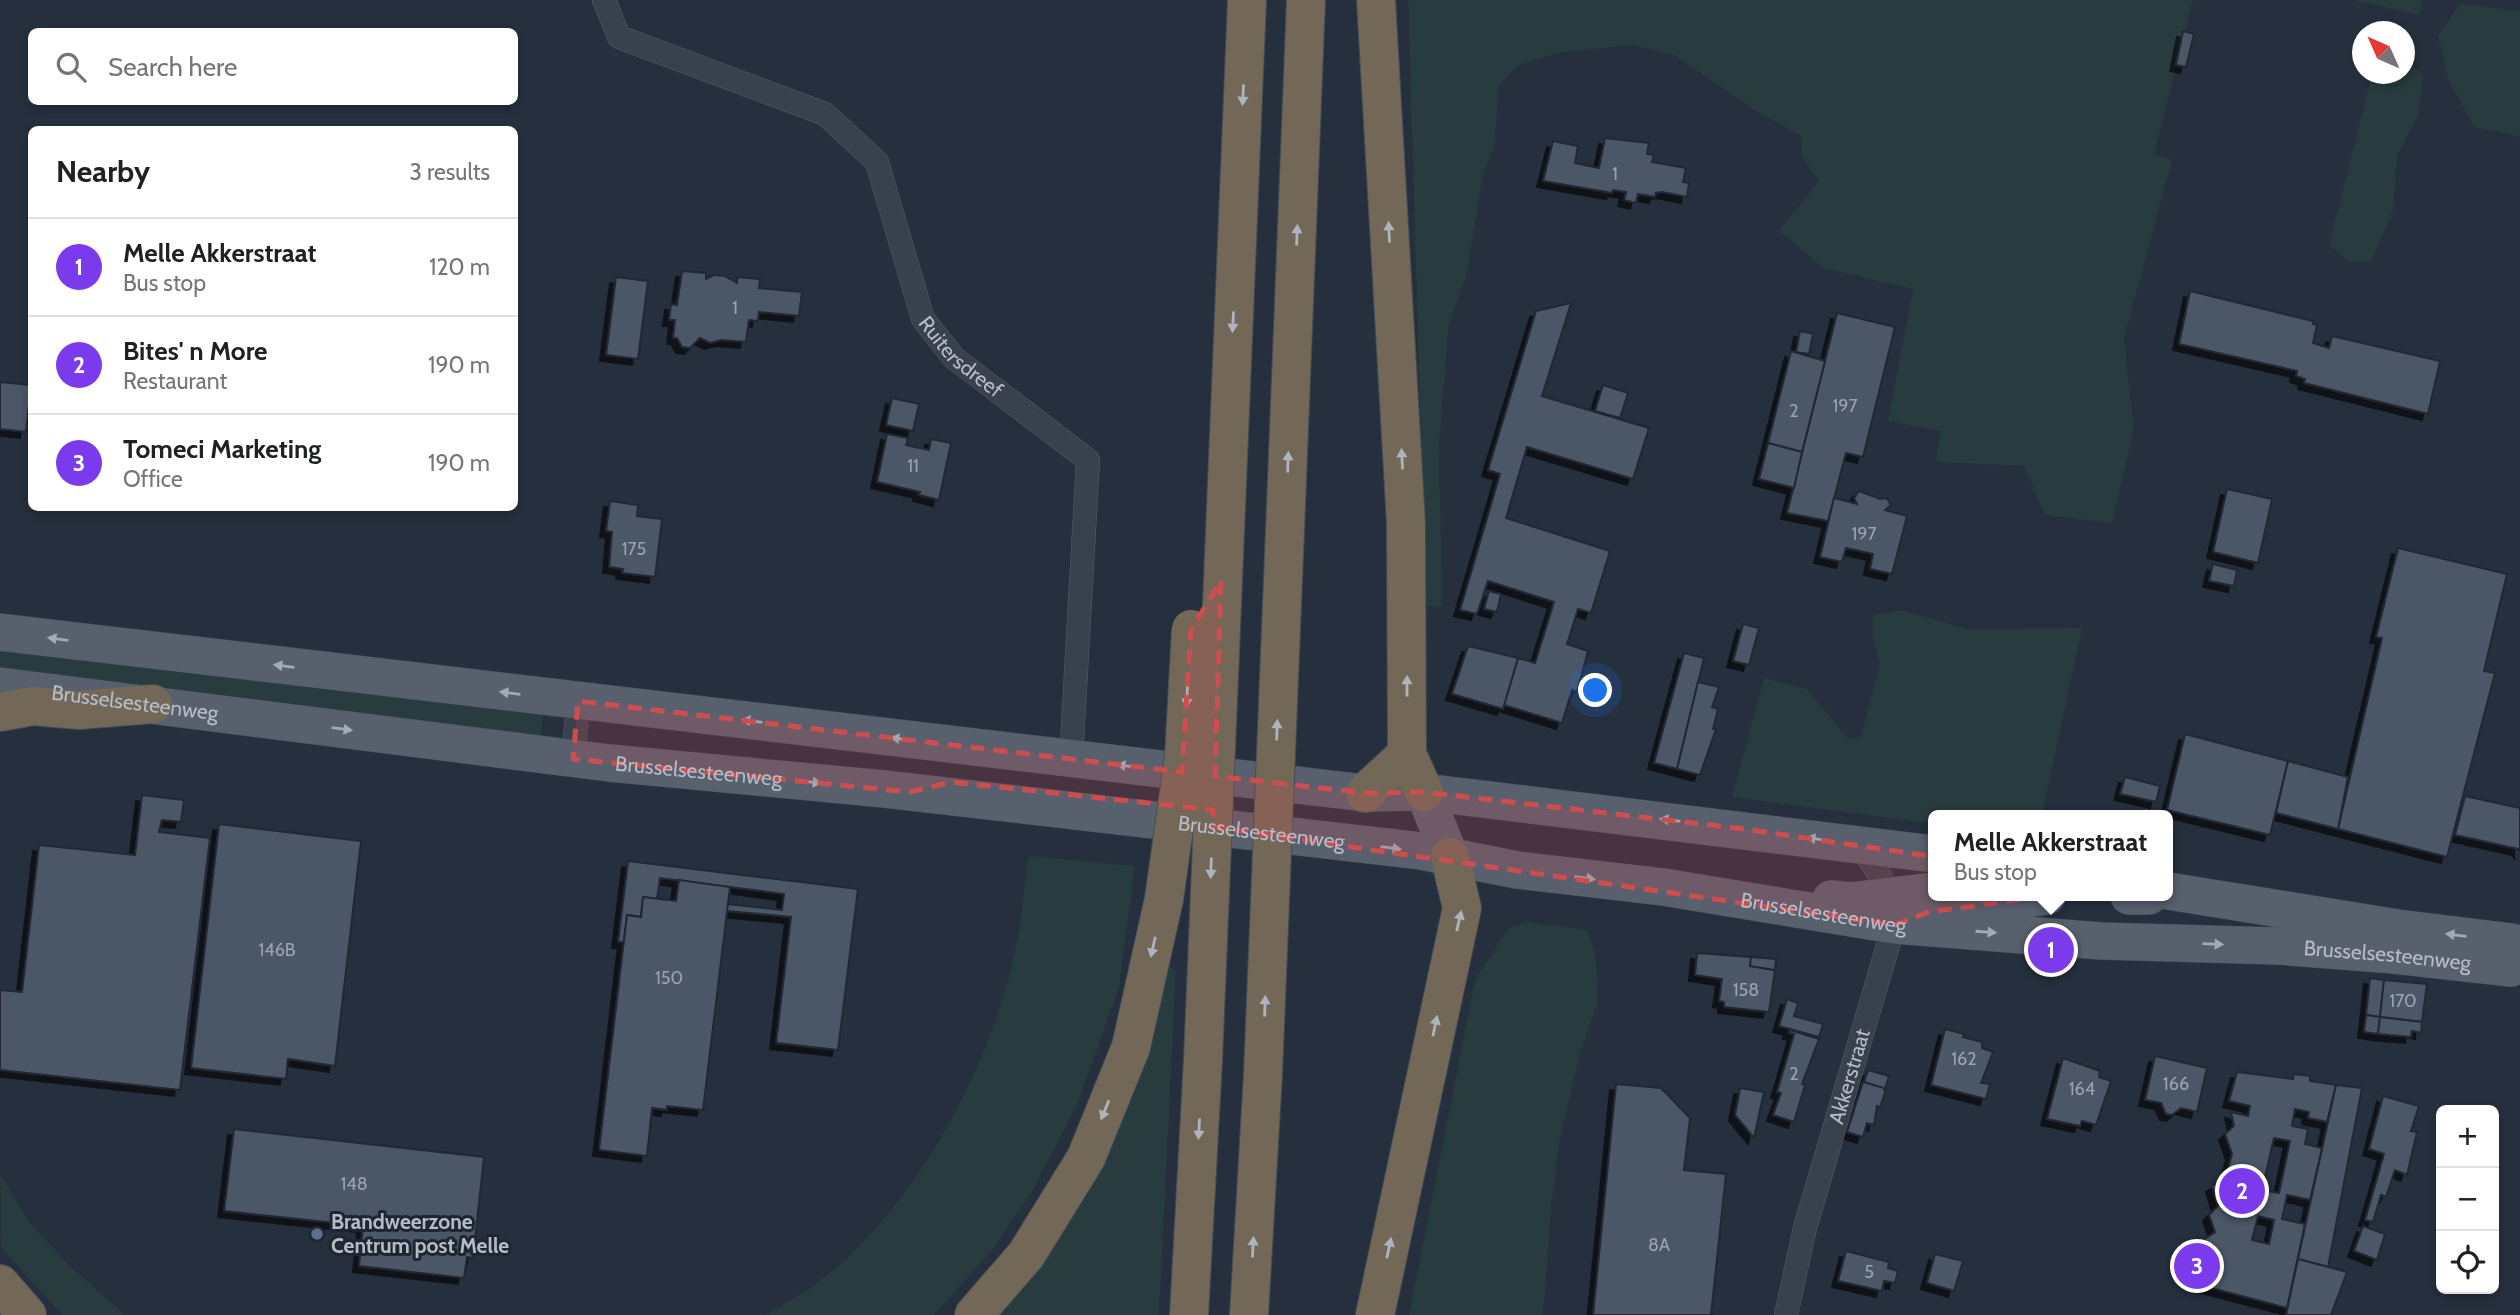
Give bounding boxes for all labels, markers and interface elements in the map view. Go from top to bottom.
north arrow [2352,21,2415,84]
search box [28,28,518,105]
icon: search [52,48,90,86]
text: Search here [108,51,237,83]
one-way arrow [1237,84,1248,106]
text: Nearby [56,153,150,190]
text: 3 results [409,158,490,186]
house number: 1 [1612,163,1618,185]
one-way arrow [1384,220,1395,242]
one-way arrow [1291,224,1302,246]
text: Melle Akkerstraat [123,237,316,269]
text: 1 [75,253,83,281]
text: 120 m [429,253,490,281]
text: Bus stop [123,269,206,297]
house number: 1 [732,297,738,319]
street label: Ruitersdreef [914,311,1008,403]
one-way arrow [1227,312,1238,334]
text: Bites' n More [123,335,267,367]
text: 2 [73,351,85,379]
text: 190 m [428,351,490,379]
text: Restaurant [123,367,227,395]
house number: 197 [1832,395,1858,417]
house number: 2 [1789,400,1799,422]
text: Tomeci Marketing [123,433,321,465]
one-way arrow [1396,448,1407,470]
text: 3 [73,449,85,477]
text: 190 m [428,449,490,477]
one-way arrow [1282,451,1293,473]
house number: 11 [907,455,919,477]
text: Office [123,465,183,493]
house number: 197 [1851,523,1877,545]
house number: 175 [622,538,646,560]
one-way arrow [47,634,69,645]
one-way arrow [273,660,295,671]
your location [1578,673,1612,707]
one-way arrow [1401,675,1413,697]
street label: Brusselsesteenweg [50,680,220,726]
one-way arrow [499,687,521,698]
one-way arrow [1182,687,1193,709]
one-way arrow [740,715,762,726]
one-way arrow [1271,719,1282,741]
one-way arrow [331,723,353,734]
one-way arrow [890,733,912,744]
street label: Brusselsesteenweg [614,751,784,791]
one-way arrow [1115,760,1137,771]
one-way arrow [801,777,823,788]
street label: Brusselsesteenweg [1177,810,1347,854]
popup [1928,810,2173,901]
one-way arrow [1658,815,1680,826]
text: Melle Akkerstraat [1954,826,2147,858]
one-way arrow [1806,834,1828,845]
one-way arrow [1381,842,1403,853]
one-way arrow [1205,857,1216,879]
text: Bus stop [1954,858,2037,886]
one-way arrow [1574,872,1596,883]
street label: Brusselsesteenweg [1739,887,1908,938]
one-way arrow [1453,910,1464,932]
pin: 1 [2028,924,2074,976]
one-way arrow [1975,927,1997,938]
one-way arrow [2445,929,2467,940]
street label: Brusselsesteenweg [2303,935,2473,976]
one-way arrow [1147,936,1158,958]
house number: 146B [258,939,296,961]
one-way arrow [2202,939,2224,950]
house number: 150 [655,967,683,989]
house number: 158 [1733,979,1759,1001]
house number: 170 [2389,990,2417,1012]
one-way arrow [1260,995,1271,1017]
one-way arrow [1430,1015,1441,1037]
street label: Akkerstraat [1823,1026,1875,1127]
house number: 162 [1951,1048,1977,1070]
house number: 2 [1789,1063,1799,1085]
house number: 166 [2163,1073,2189,1095]
house number: 164 [2069,1078,2095,1100]
one-way arrow [1099,1100,1110,1121]
map controls [2436,1105,2499,1294]
button: + [2436,1105,2499,1168]
one-way arrow [1194,1118,1205,1140]
pin: 2 [2219,1165,2265,1217]
button: − [2436,1168,2499,1231]
house number: 148 [340,1173,368,1195]
place label: Brandweerzone Centrum post Melle [331,1209,509,1258]
marker: Brandweerzone Centrum post Melle [309,1226,325,1242]
button: locate [2436,1231,2499,1294]
house number: 8A [1648,1234,1670,1256]
one-way arrow [1247,1236,1258,1258]
one-way arrow [1383,1237,1394,1259]
pin: 3 [2174,1240,2220,1292]
house number: 5 [1864,1261,1874,1283]

